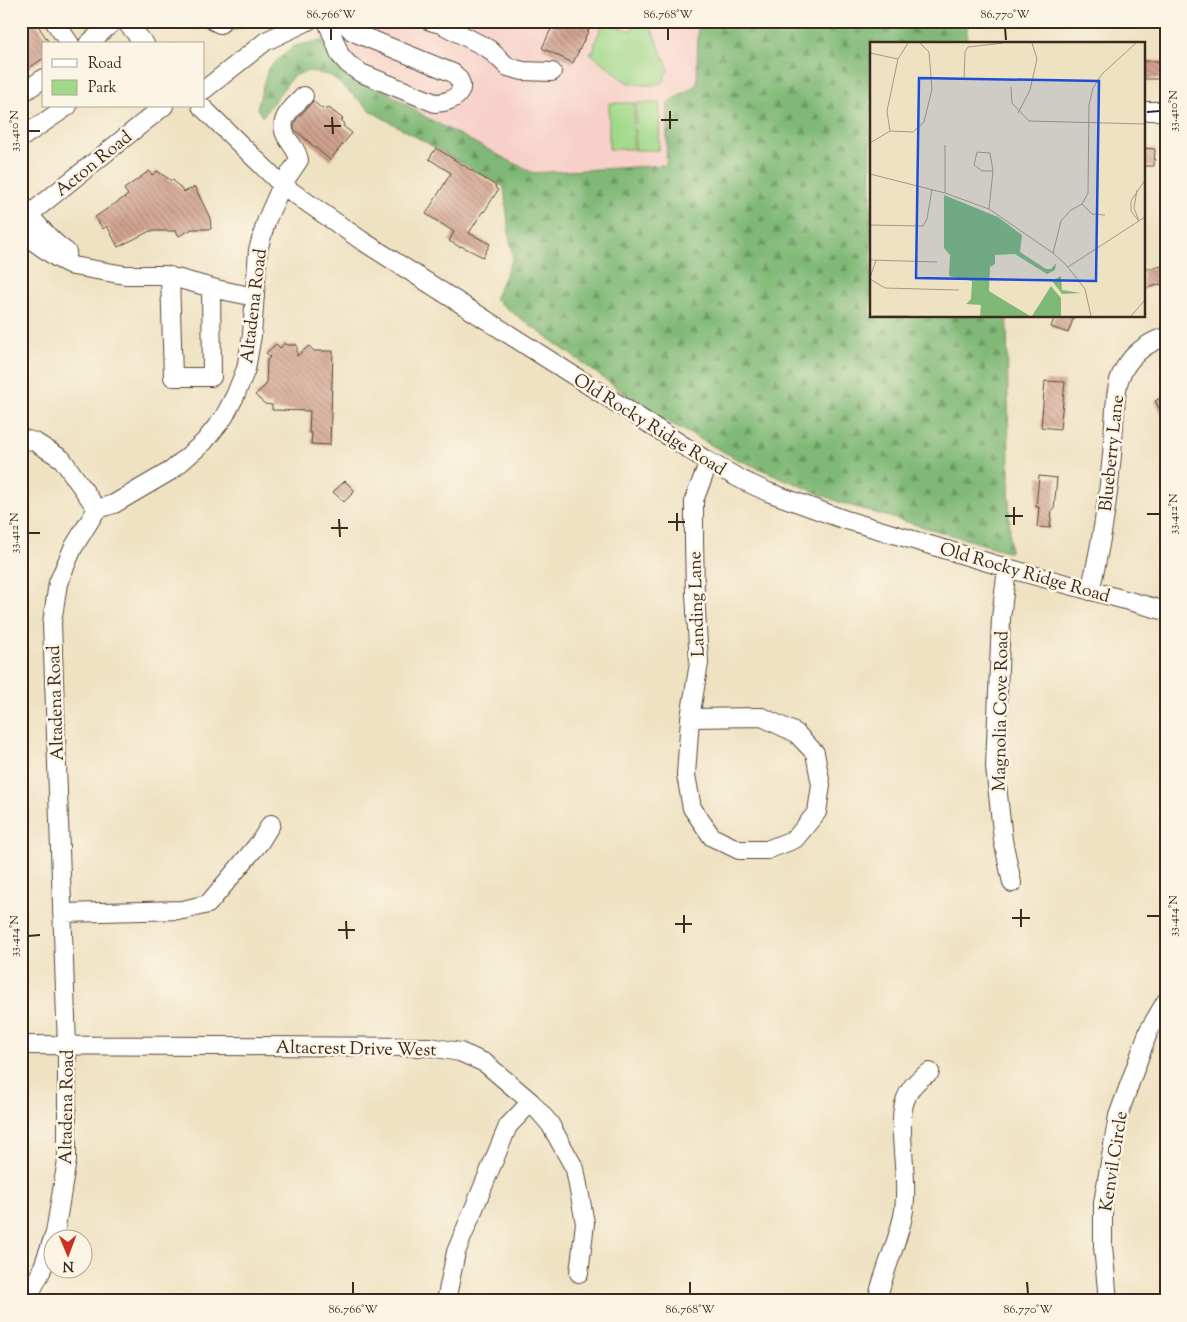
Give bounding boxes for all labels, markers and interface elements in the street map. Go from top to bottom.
text: 86.766°W [306,6,356,24]
text: 86.768°W [643,6,693,24]
text: 86.770°W [980,6,1030,24]
legend [42,42,205,108]
inset map [870,42,1144,318]
text: Road [88,54,122,75]
text: Park [88,78,117,99]
text: 33.410°N [1165,90,1183,132]
text: 33.410°N [6,110,24,152]
street label: Acton Road [50,125,138,204]
street label: Altadena Road [235,247,275,365]
street label: Old Rocky Ridge Road [567,368,730,483]
street label: Blueberry Lane [1094,394,1132,513]
text: 33.412°N [1165,493,1183,534]
text: 33.412°N [6,512,24,553]
street label: Old Rocky Ridge Road [936,537,1113,611]
street label: Landing Lane [683,551,713,657]
street label: Magnolia Cove Road [988,630,1016,792]
street label: Altadena Road [42,645,72,761]
text: 33.414°N [1165,895,1183,937]
text: 33.414°N [6,915,24,957]
street label: Altacrest Drive West [275,1036,437,1064]
street label: Altadena Road [54,1049,82,1165]
street label: Kenvil Circle [1094,1109,1136,1213]
north arrow [42,1230,92,1280]
text: N [62,1255,74,1275]
text: 86.766°W [328,1301,378,1319]
text: 86.768°W [665,1301,715,1319]
text: 86.770°W [1003,1301,1053,1319]

